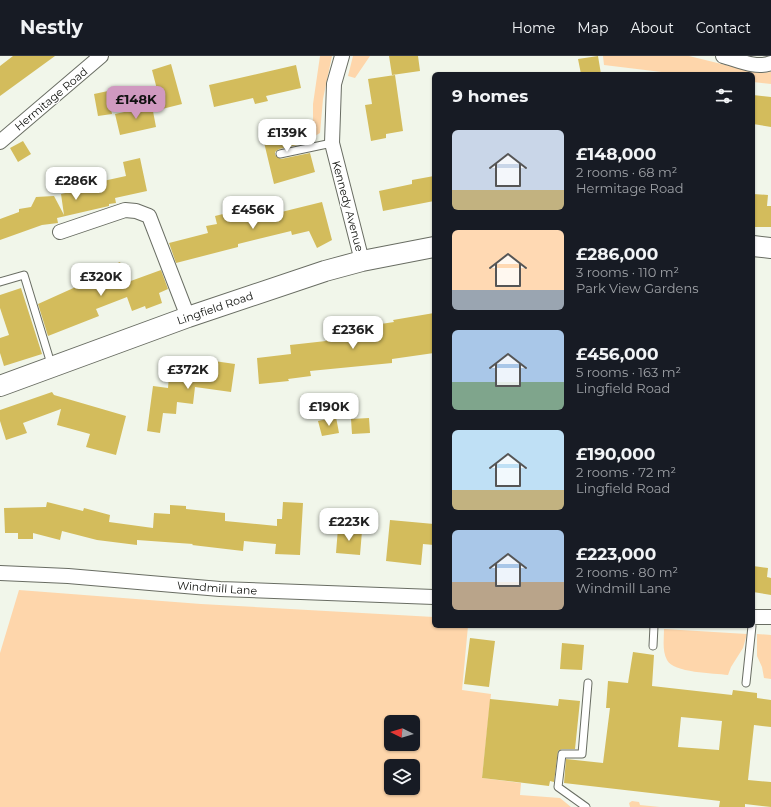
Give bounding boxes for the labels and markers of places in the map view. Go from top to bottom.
pin: £148K [108,86,164,120]
pin: £139K [259,119,315,153]
pin: £286K [48,167,104,201]
pin: £456K [225,196,281,230]
pin: £320K [73,263,129,297]
pin: £236K [325,316,381,350]
pin: £372K [160,356,216,390]
pin: £190K [301,393,357,427]
pin: £223K [321,508,377,542]

